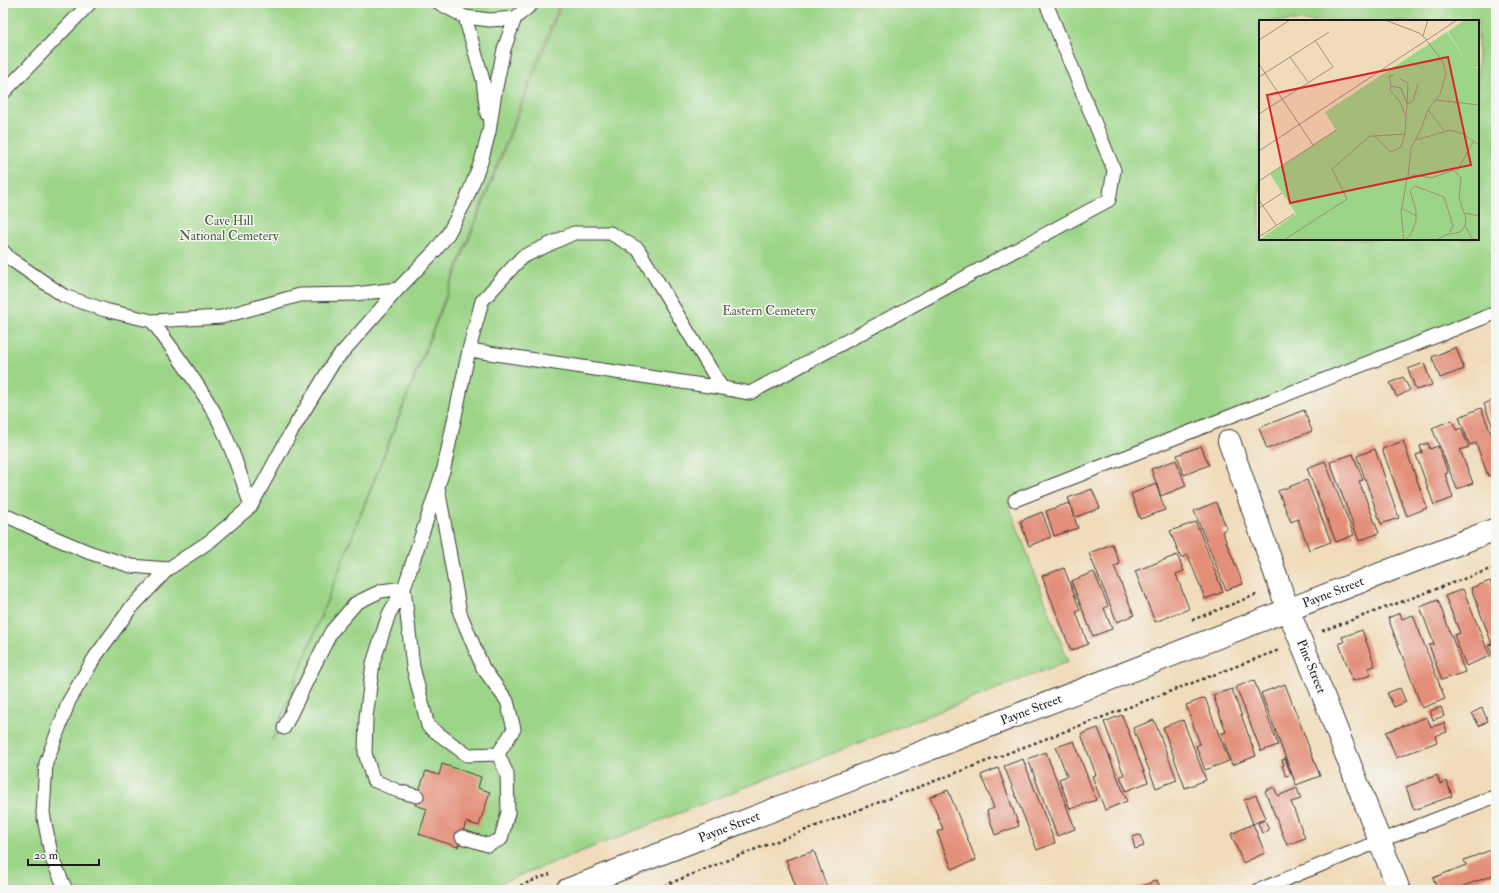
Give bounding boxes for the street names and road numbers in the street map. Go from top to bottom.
street label: Payne Street [1300,573,1366,611]
street label: Pine Street [1293,637,1330,696]
street label: Payne Street [998,690,1064,729]
street label: Payne Street [696,808,762,846]

